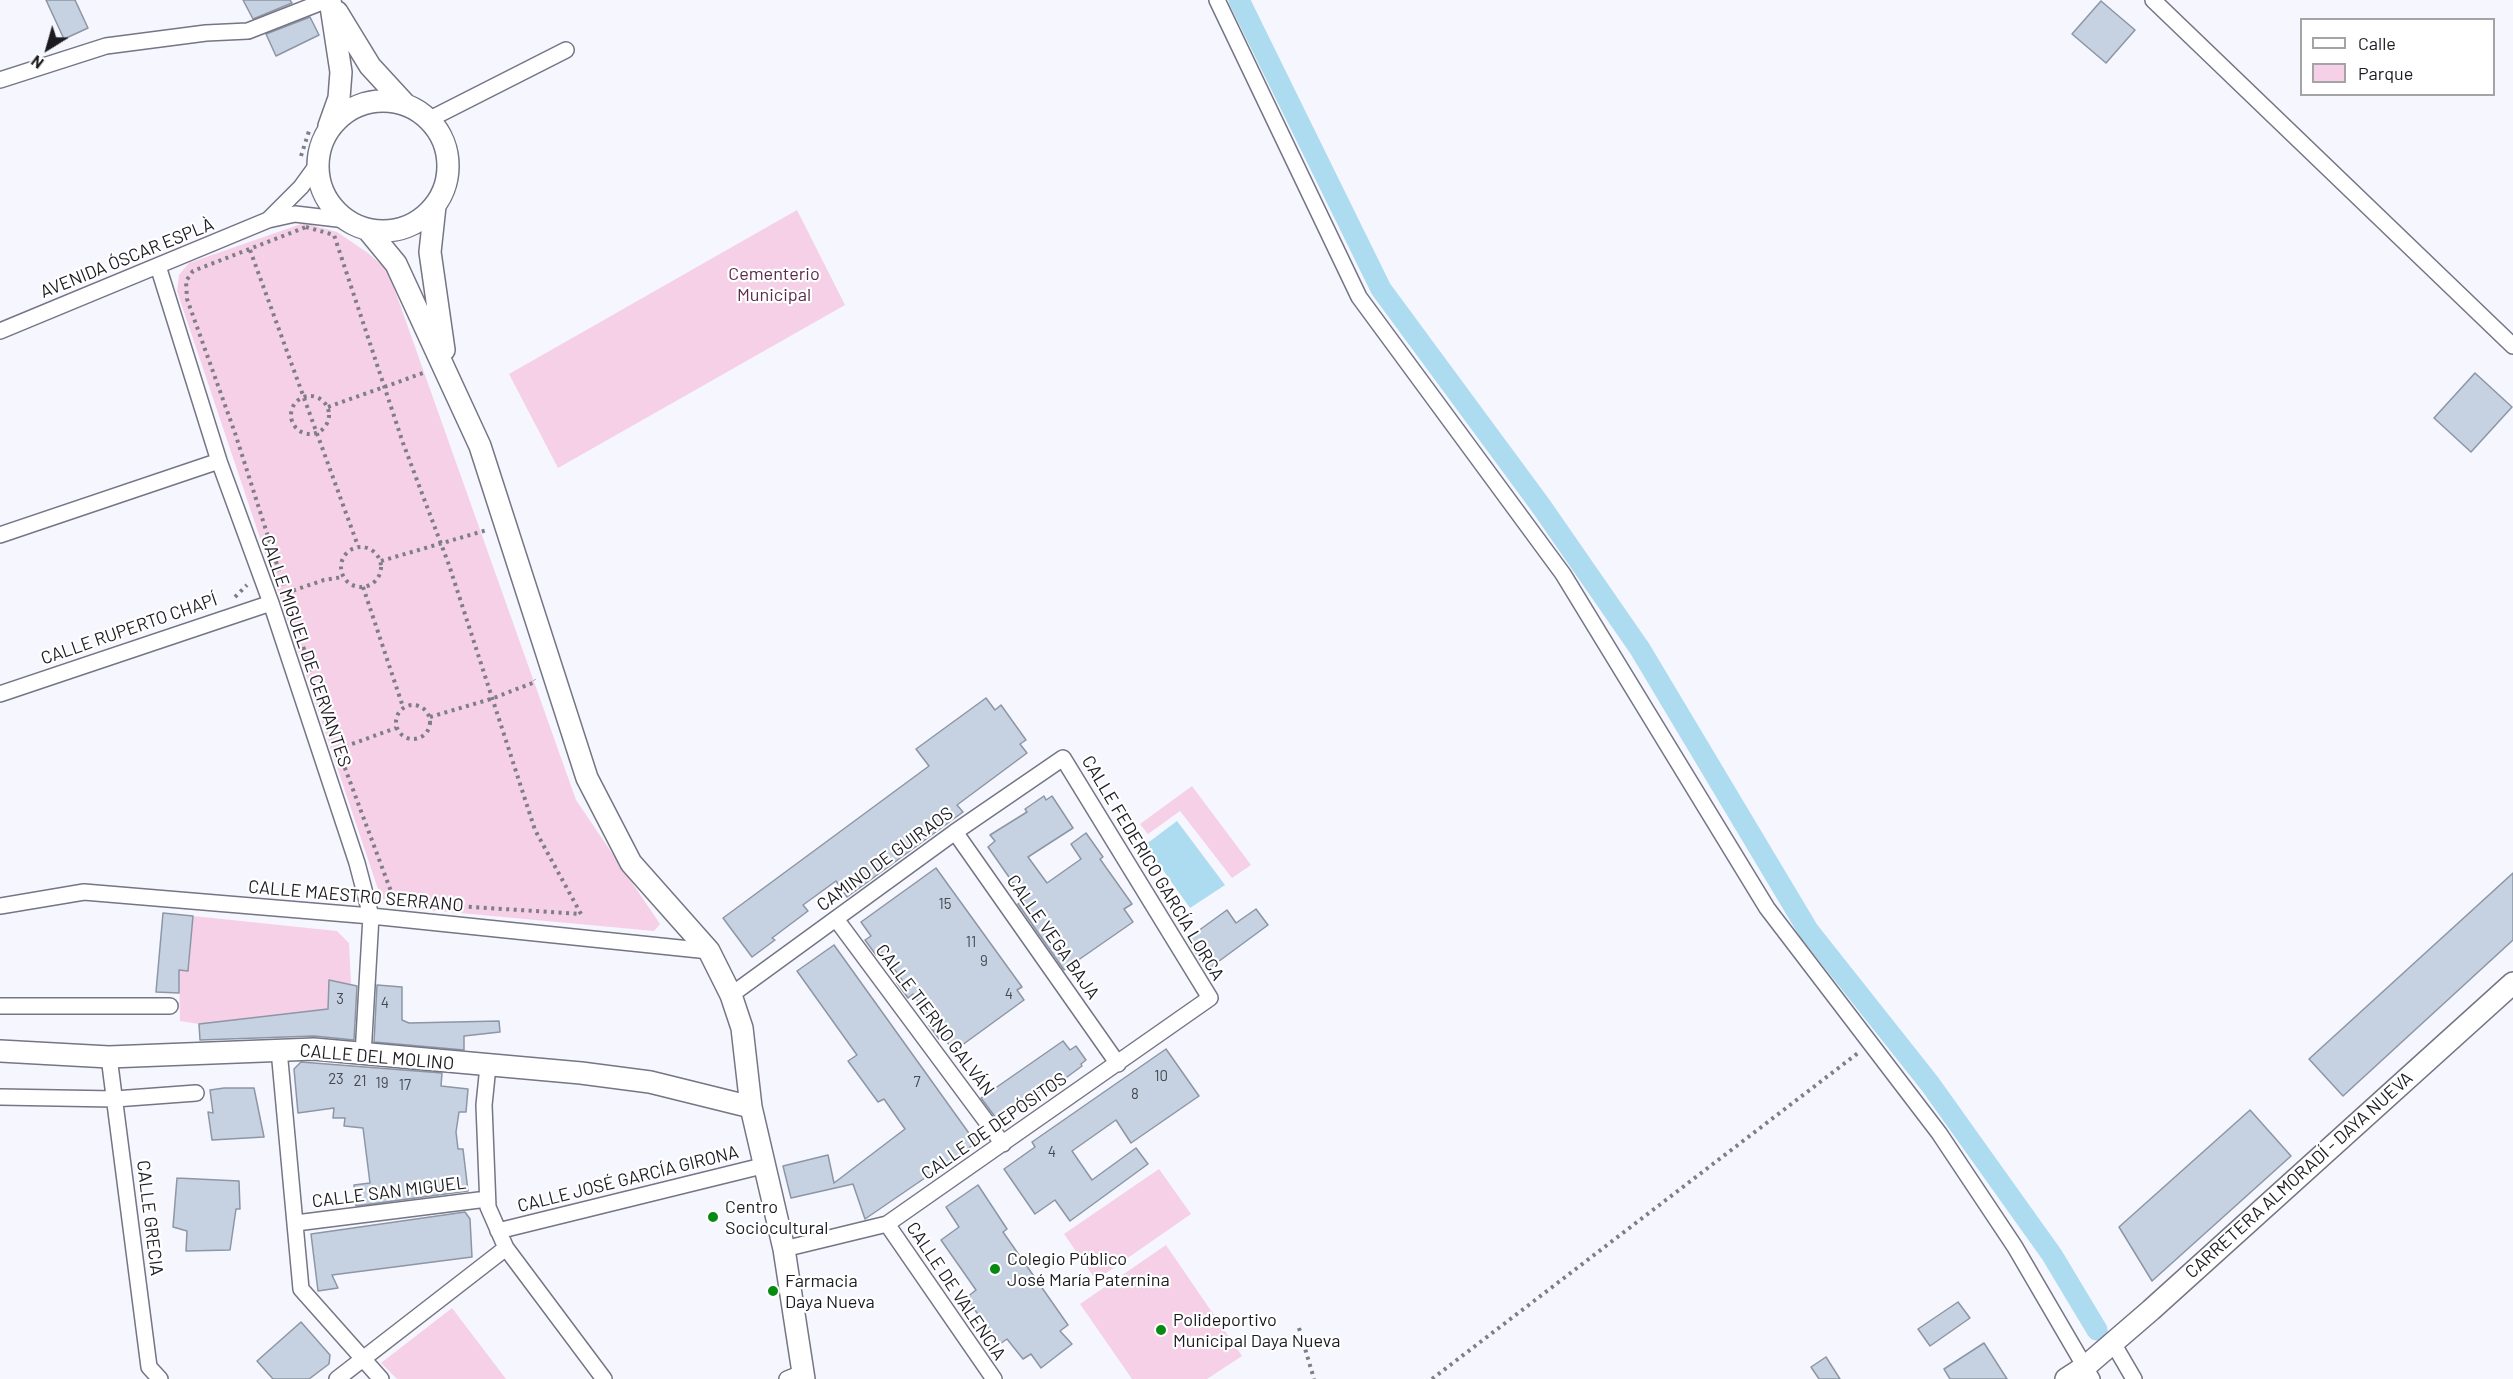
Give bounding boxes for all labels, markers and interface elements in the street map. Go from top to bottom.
north arrow [18,18,78,78]
legend [2300,18,2495,96]
text: Calle [2358,32,2396,54]
text: N [27,52,47,74]
text: Parque [2358,62,2413,84]
street label: AVENIDA ÓSCAR ESPLÀ [37,213,217,303]
park label: Cementerio Municipal [728,263,820,306]
street label: CALLE MIGUEL DE CERVANTES [256,532,356,770]
street label: CALLE RUPERTO CHAPÍ [38,589,220,669]
street label: CALLE FEDERICO GARCÍA LORCA [1077,752,1229,984]
street label: CAMINO DE GUIRAOS [813,802,957,916]
street label: CALLE VEGA BAJA [1002,871,1104,1003]
street label: CALLE MAESTRO SERRANO [247,876,465,916]
house number: 15 [939,895,951,913]
house number: 11 [966,933,976,951]
street label: CALLE TIERNO GALVÁN [871,940,999,1100]
house number: 9 [980,952,988,970]
house number: 4 [1005,985,1013,1003]
house number: 3 [336,990,344,1008]
house number: 4 [381,994,389,1012]
street label: CALLE DEL MOLINO [299,1039,455,1075]
house number: 10 [1154,1067,1168,1085]
street label: CARRETERA ALMORADÍ - DAYA NUEVA [2181,1067,2417,1283]
street label: CALLE DE DEPÓSITOS [917,1068,1071,1184]
house number: 23 [328,1070,344,1088]
house number: 21 [353,1072,367,1090]
house number: 7 [913,1073,921,1091]
house number: 19 [375,1074,389,1092]
house number: 17 [399,1076,411,1094]
house number: 8 [1131,1085,1139,1103]
street label: CALLE JOSÉ GARCÍA GIRONA [515,1141,741,1217]
house number: 4 [1048,1143,1056,1161]
street label: CALLE GRECIA [132,1159,168,1277]
street label: CALLE SAN MIGUEL [311,1172,467,1212]
place label: Centro Sociocultural [725,1196,828,1238]
marker: Centro Sociocultural [706,1210,720,1224]
street label: CALLE DE VALENCIA [902,1218,1010,1364]
place label: Colegio Público José María Paternina [1007,1248,1170,1290]
marker: Colegio Público José María Paternina [988,1262,1002,1276]
place label: Farmacia Daya Nueva [785,1270,875,1312]
marker: Farmacia Daya Nueva [766,1284,780,1298]
place label: Polideportivo Municipal Daya Nueva [1173,1309,1340,1352]
marker: Polideportivo Municipal Daya Nueva [1154,1323,1168,1337]

